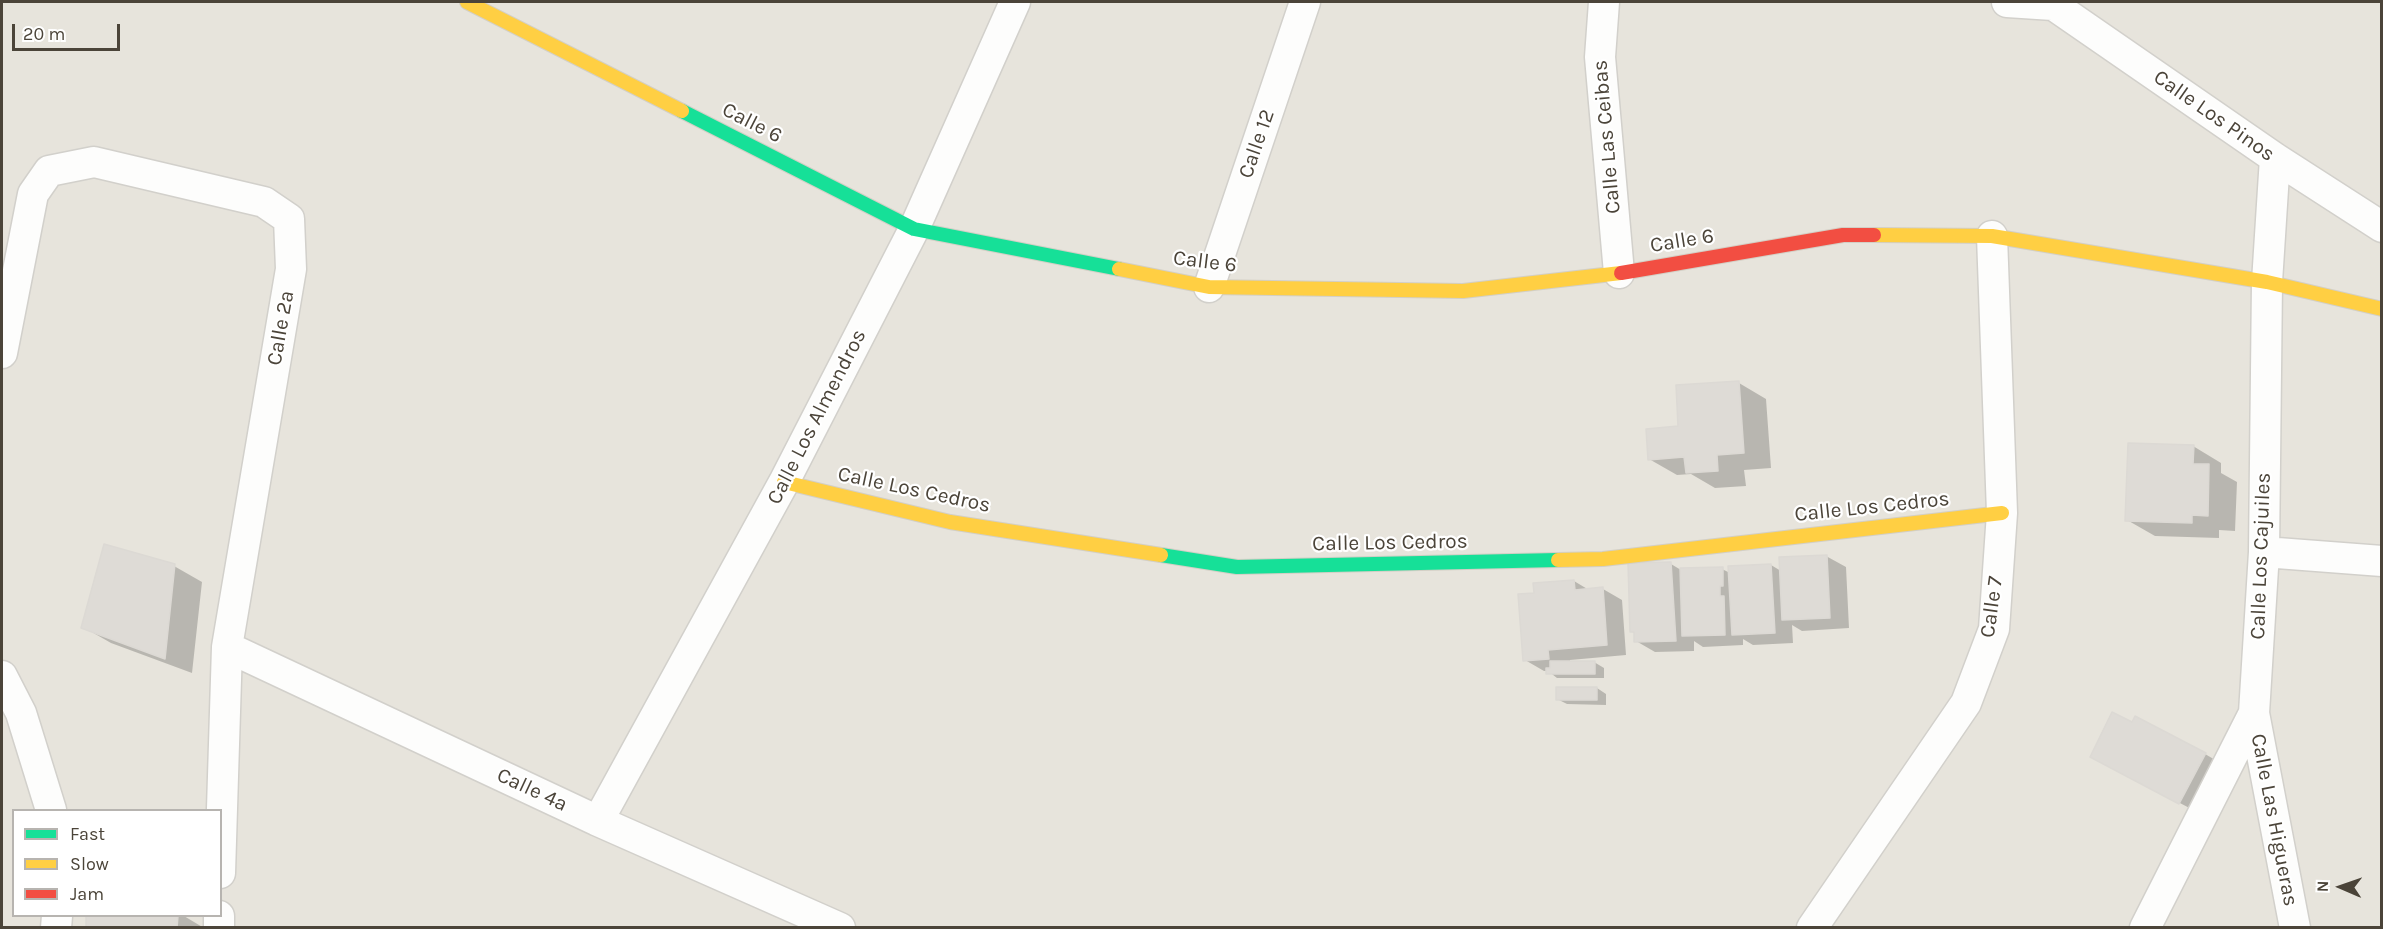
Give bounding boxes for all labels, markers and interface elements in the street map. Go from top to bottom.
scale bar [15,12,123,50]
text: 20 m [23,23,65,45]
street label: Calle Las Ceibas [1588,59,1626,215]
street label: Calle Los Pinos [2148,65,2280,167]
street label: Calle 6 [718,97,786,149]
street label: Calle 12 [1234,106,1280,182]
street label: Calle 6 [1648,224,1716,258]
street label: Calle 6 [1172,246,1238,278]
street label: Calle 2ª [262,289,300,367]
street label: Calle Los Almendros [762,325,872,509]
street label: Calle Los Cedros [835,462,993,518]
street label: Calle Los Cajuiles [2245,472,2277,640]
street label: Calle Los Cedros [1793,486,1951,528]
street label: Calle Los Cedros [1312,529,1468,557]
street label: Calle 7 [1975,575,2009,639]
street label: Calle Las Higueras [2245,732,2303,908]
street label: Calle 4ª [493,763,571,817]
legend [12,809,222,917]
text: Fast [70,823,105,845]
text: Slow [70,853,109,875]
north arrow [2311,857,2371,917]
text: N [2313,880,2332,892]
text: Jam [70,883,104,905]

